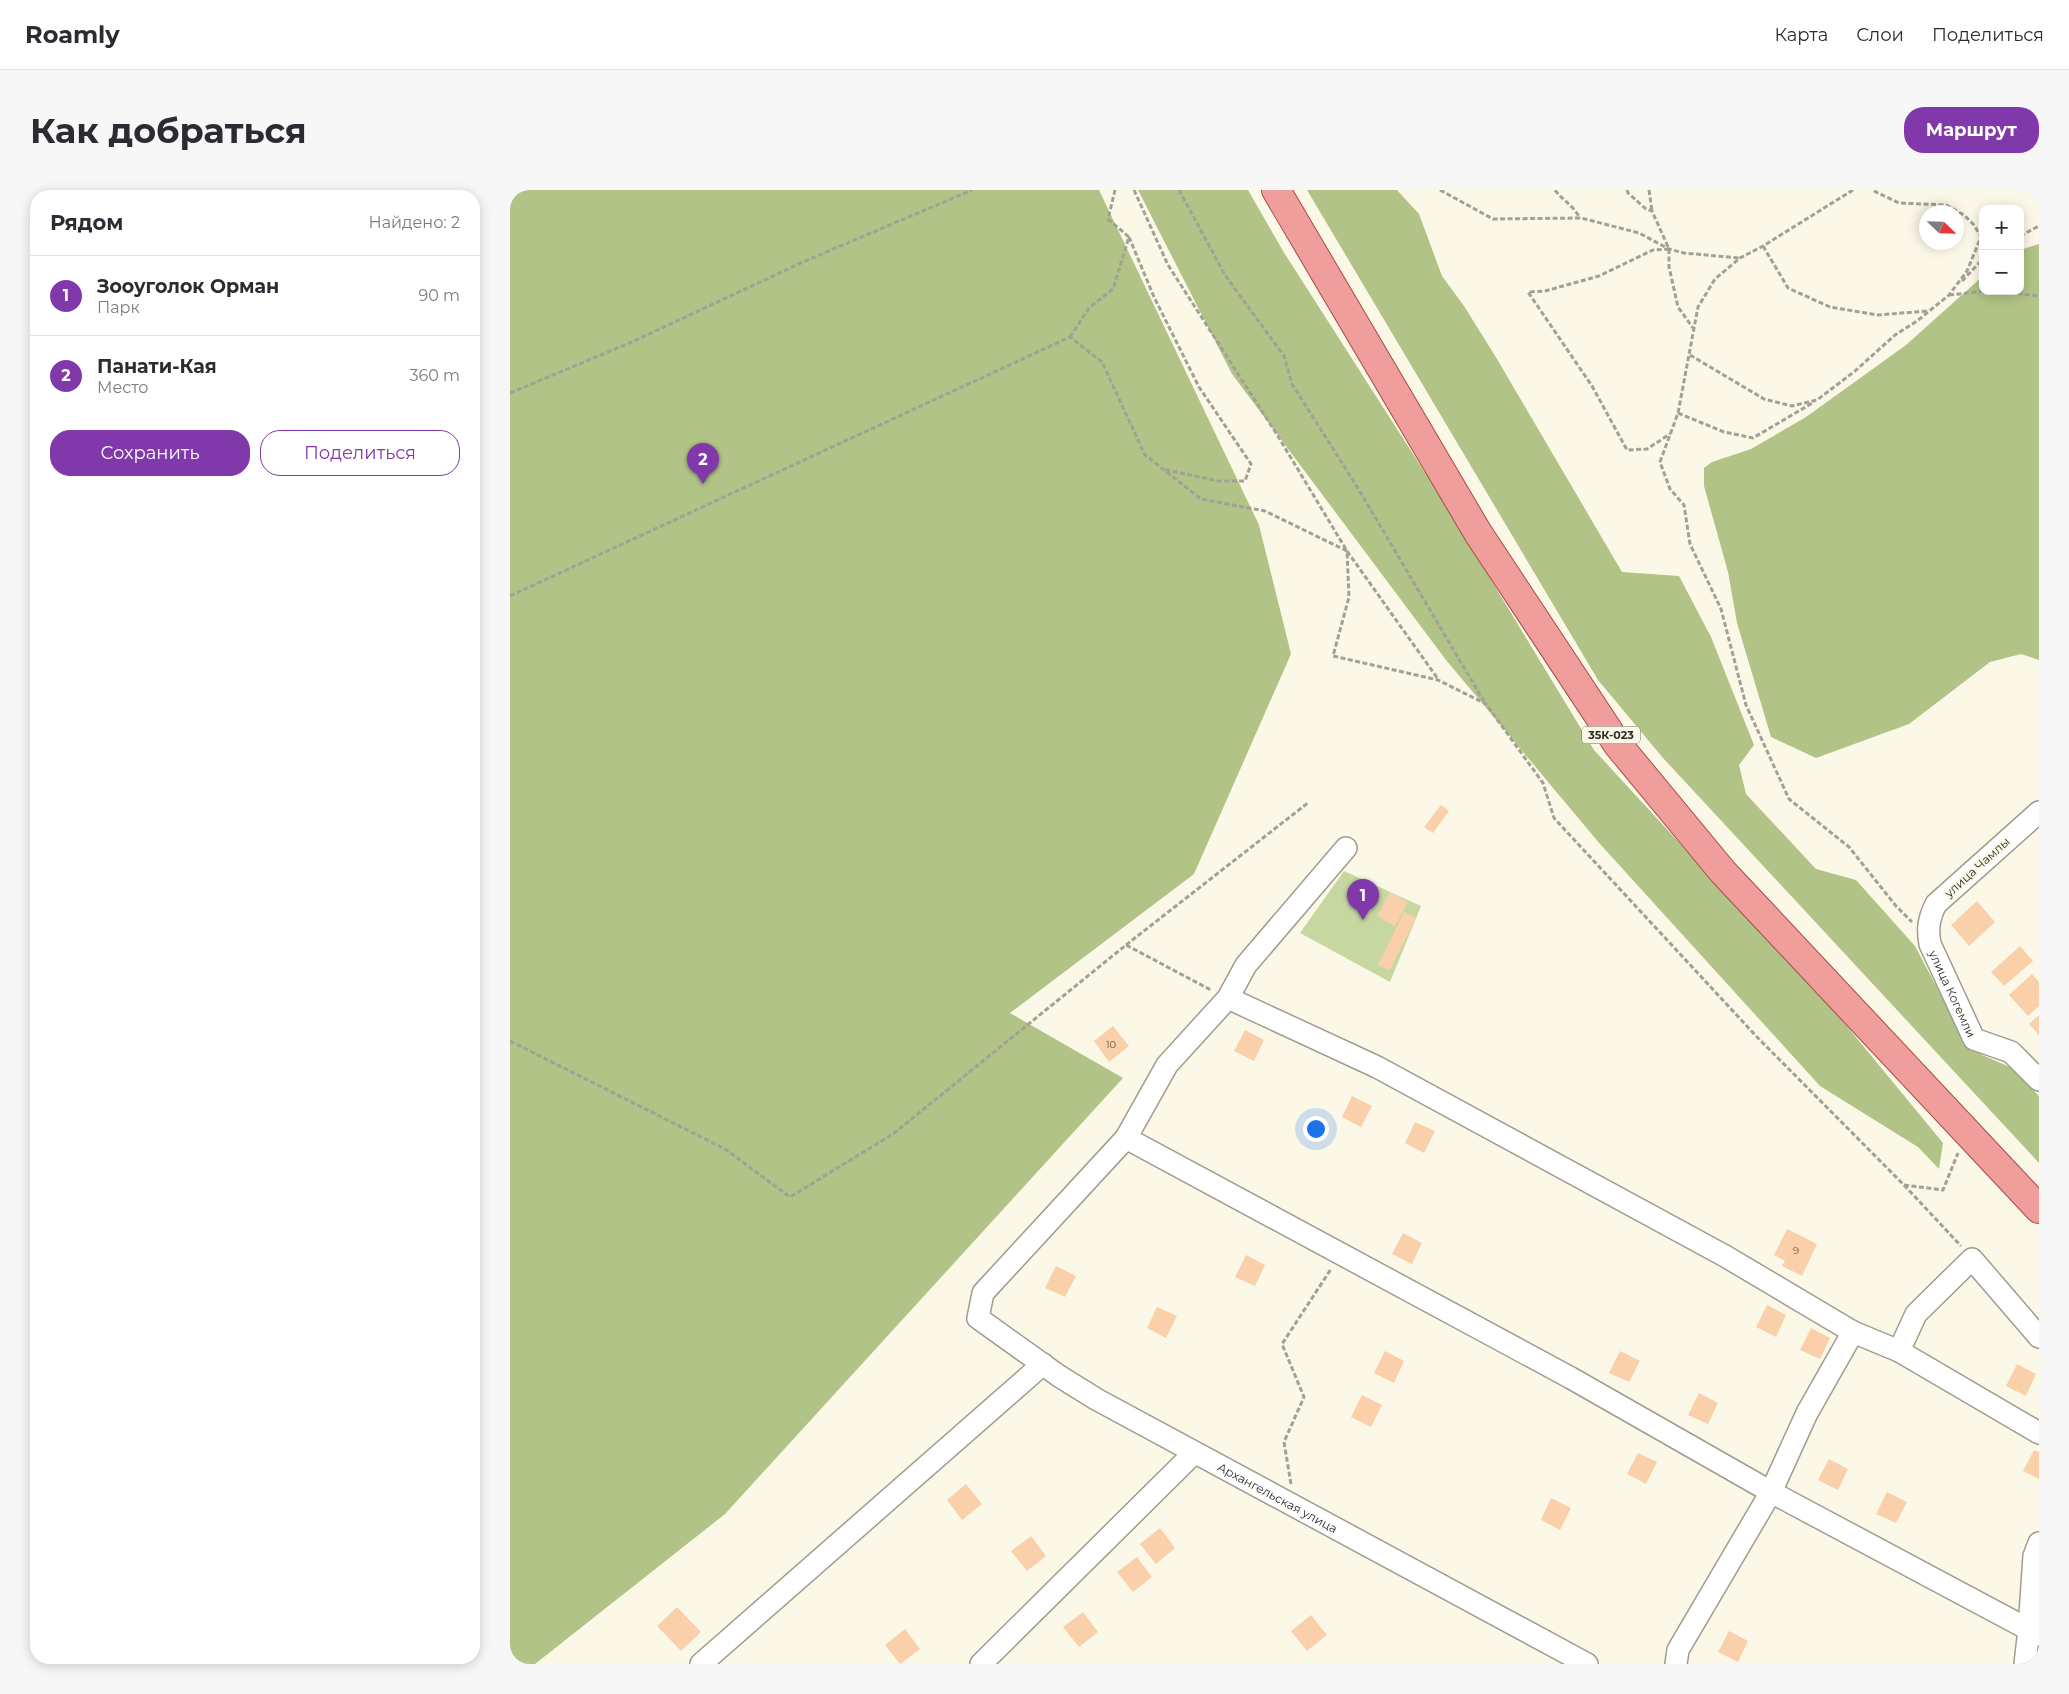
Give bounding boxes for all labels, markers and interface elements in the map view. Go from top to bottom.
text: Roamly [25,20,120,49]
text: Карта [1774,24,1828,46]
text: Слои [1856,24,1904,46]
text: Поделиться [1932,24,2044,46]
button: Маршрут [1904,107,2039,153]
text: Как добраться [30,109,307,152]
north arrow [1919,205,1964,250]
map controls [1979,205,2024,295]
button: + [1979,205,2024,250]
text: Рядом [50,210,123,235]
text: Найдено: 2 [369,213,460,232]
button: − [1979,250,2024,295]
text: Зооуголок Орман [97,275,279,298]
text: 1 [63,286,69,305]
text: 90 m [418,286,460,305]
text: Парк [97,298,140,317]
text: Панати-Кая [97,355,217,378]
text: 2 [61,366,71,385]
text: 360 m [409,366,460,385]
text: Место [97,378,149,397]
button: Сохранить [50,430,250,476]
button: Поделиться [260,430,460,476]
pin: 2 [687,443,719,484]
road number: 35К-023 [1582,726,1640,744]
street label: улица Чамлы [1941,834,2013,901]
pin: 1 [1347,879,1379,920]
street label: улица Когемли [1926,947,1980,1040]
house number: 10 [1106,1038,1116,1051]
your location [1303,1116,1329,1142]
house number: 9 [1793,1244,1799,1257]
street label: Архангельская улица [1215,1459,1340,1536]

